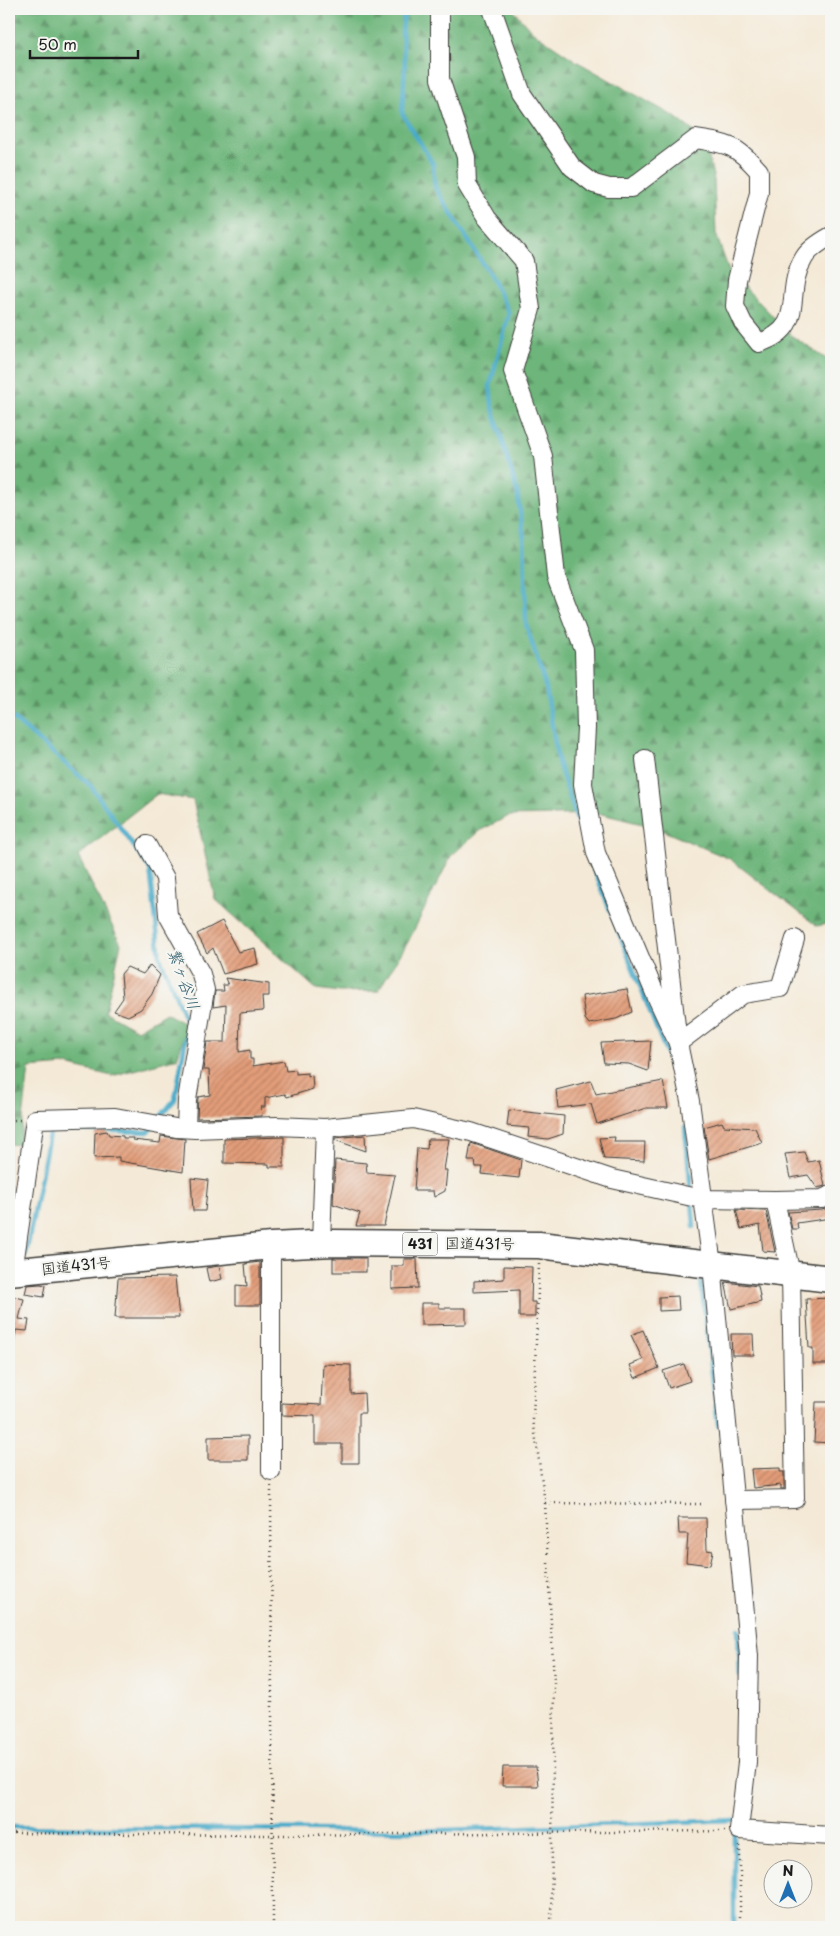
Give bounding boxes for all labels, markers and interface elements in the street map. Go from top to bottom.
scale bar [30,28,138,60]
text: 50 m [38,32,77,55]
water label: 繁ヶ谷川 [163,944,207,1013]
street label: 国道431号 [445,1230,515,1255]
road number: 431 [402,1232,438,1256]
street label: 国道431号 [40,1249,112,1280]
north arrow [762,1858,812,1908]
text: N [782,1860,794,1881]

